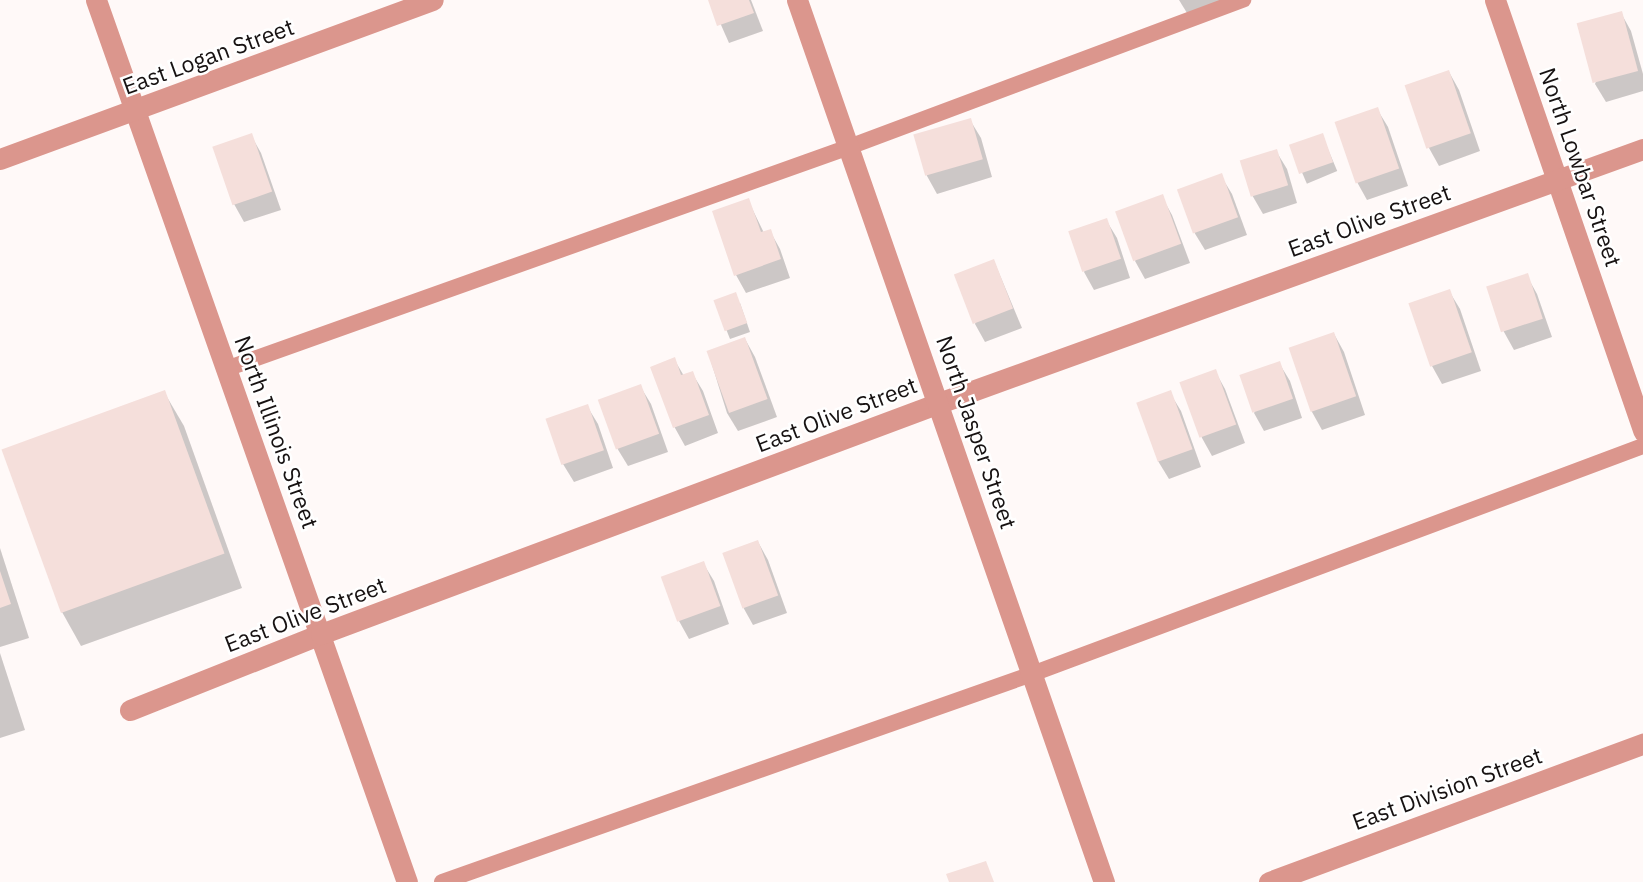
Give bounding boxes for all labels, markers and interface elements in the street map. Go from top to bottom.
street label: East Logan Street [119,12,297,100]
street label: North Lowbar Street [1534,64,1628,270]
street label: East Olive Street [1284,178,1454,262]
street label: North Illinois Street [229,332,325,532]
street label: North Jasper Street [931,332,1023,532]
street label: East Olive Street [751,371,921,457]
street label: East Olive Street [220,571,390,657]
street label: East Division Street [1348,741,1546,835]

